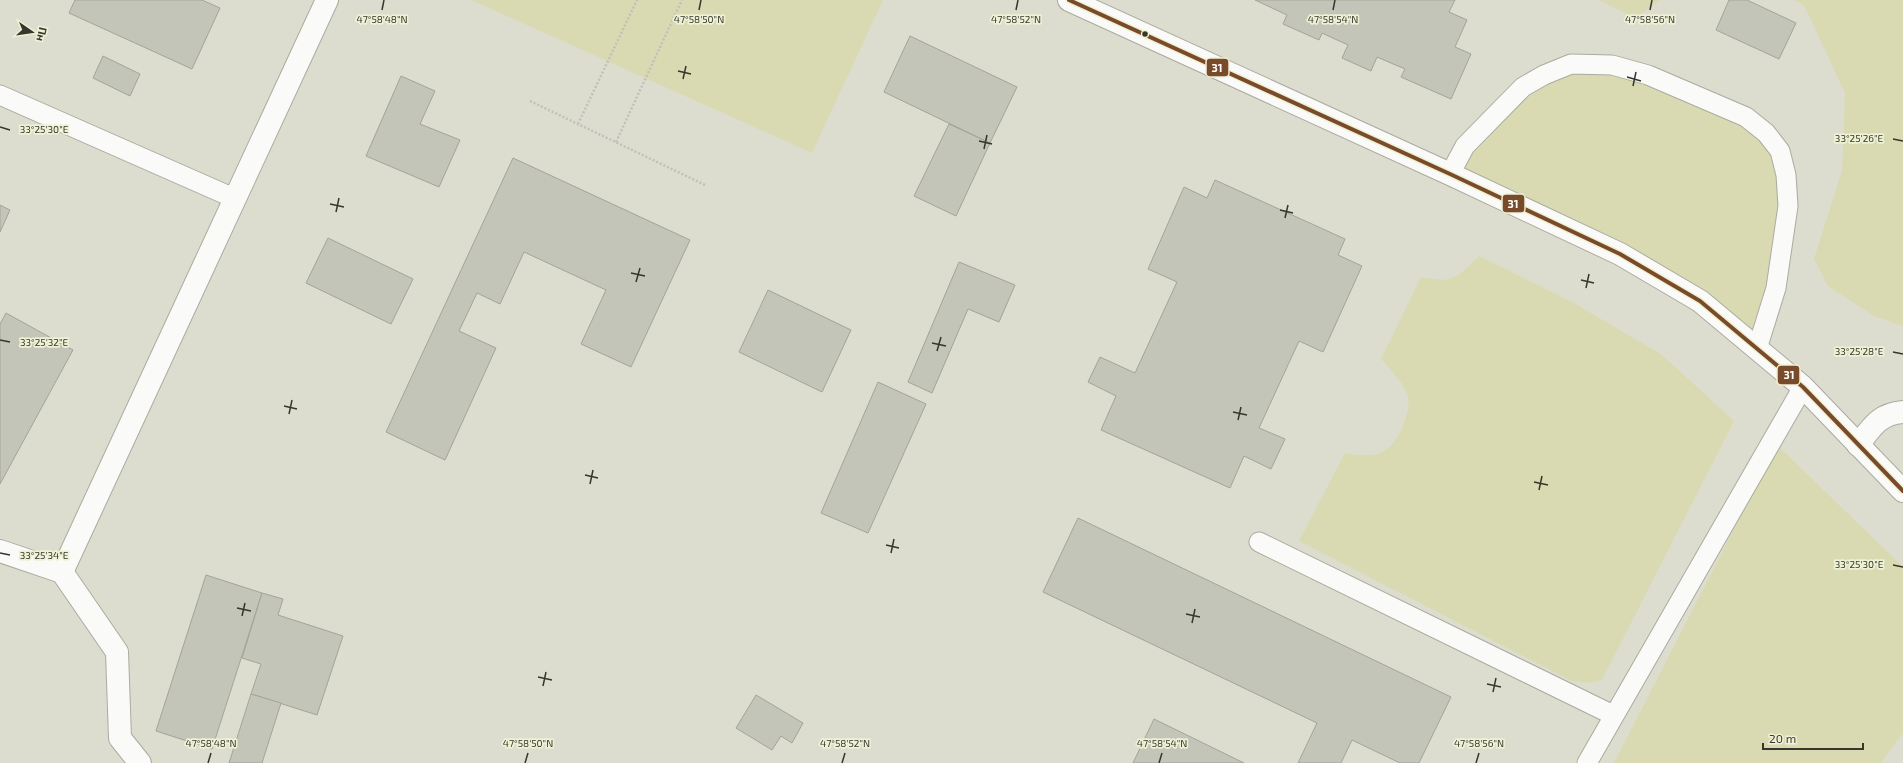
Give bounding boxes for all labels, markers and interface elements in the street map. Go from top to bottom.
north arrow [12,12,52,52]
text: 47°58'48"N [356,13,408,25]
text: 47°58'50"N [674,13,724,25]
text: 47°58'52"N [991,13,1041,25]
text: 47°58'54"N [1308,13,1358,25]
text: 47°58'56"N [1625,13,1675,25]
text: Пн [34,26,50,43]
unlabelled marker [1140,29,1150,39]
line badge: 31 [1206,58,1229,77]
text: 31 [1212,61,1223,74]
text: 33°25'30"E [20,123,69,135]
text: 33°25'26"E [1835,132,1884,144]
line badge: 31 [1502,194,1525,213]
text: 31 [1508,197,1519,210]
text: 33°25'32"E [20,336,68,348]
text: 33°25'28"E [1835,345,1884,357]
line badge: 31 [1777,365,1800,385]
text: 31 [1784,368,1795,381]
text: 33°25'34"E [20,549,69,561]
text: 33°25'30"E [1835,558,1884,570]
scale bar [1763,725,1863,751]
text: 20 m [1769,731,1796,745]
text: 47°58'48"N [185,737,237,749]
text: 47°58'50"N [503,737,553,749]
text: 47°58'52"N [820,737,870,749]
text: 47°58'54"N [1137,737,1187,749]
text: 47°58'56"N [1454,737,1504,749]

